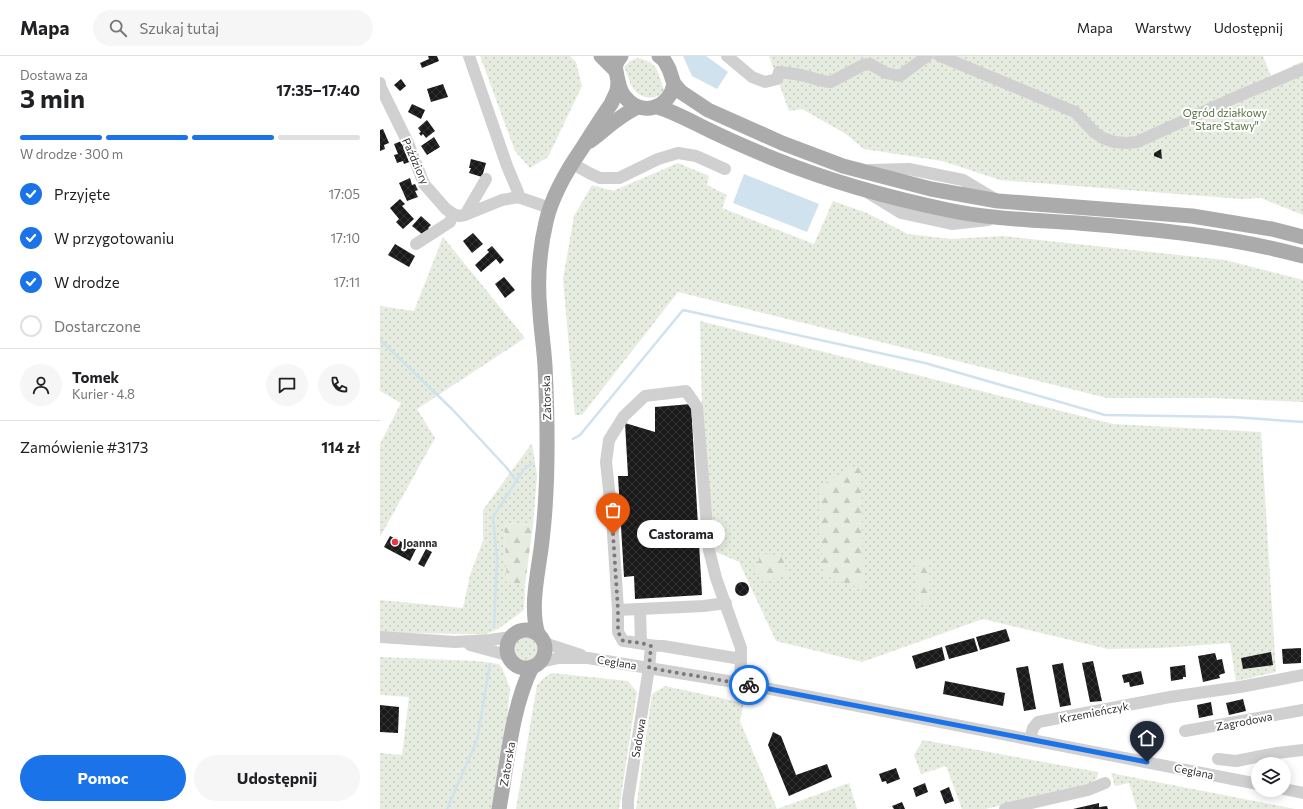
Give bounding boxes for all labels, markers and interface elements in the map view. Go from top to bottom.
search box [93,10,373,46]
text: Mapa [20,16,69,39]
icon: search [107,17,129,39]
text: Szukaj tutaj [139,19,219,37]
text: Mapa [1077,19,1113,36]
text: Warstwy [1135,19,1192,36]
text: Udostępnij [1214,19,1283,36]
text: Dostawa za [20,67,88,83]
text: 17:35–17:40 [276,81,360,99]
text: 3 min [20,82,85,113]
park label: Ogród działkowy "Stare Stawy" [1183,106,1268,132]
street label: Paździory [400,136,432,186]
text: W drodze · 300 m [20,146,123,162]
icon: check [20,183,42,205]
text: Przyjęte [54,185,110,203]
text: 17:05 [329,186,360,202]
icon: check [20,227,42,249]
text: W przygotowaniu [54,229,174,247]
text: 17:10 [330,230,360,246]
icon: check [20,271,42,293]
text: W drodze [54,273,120,291]
text: 17:11 [333,274,360,290]
text: Dostarczone [54,317,141,335]
button: person [20,364,62,406]
button: chat [266,364,308,406]
button: phone [318,364,360,406]
text: Tomek [72,368,119,386]
street label: Zatorska [539,375,553,421]
text: Kurier · 4.8 [72,386,135,402]
text: Zamówienie #3173 [20,438,148,456]
text: 114 zł [321,438,360,456]
pin [596,493,630,534]
icon: bag [602,499,624,521]
callout: Castorama [637,520,725,548]
text: Castorama [648,526,714,542]
place label: Joanna [403,536,438,550]
marker: Joanna [390,537,400,547]
street label: Ceglana [596,652,638,672]
courier [729,665,769,705]
icon: bike [738,674,760,696]
street label: Krzemieńczyk [1058,699,1130,725]
street label: Zagrodowa [1215,709,1273,733]
street label: Sadowa [628,718,648,758]
pin [1130,721,1164,762]
icon: home [1136,727,1158,749]
street label: Zatorska [497,741,517,787]
button: Pomoc [20,755,186,801]
button: Udostępnij [194,755,360,801]
map controls [1251,757,1291,797]
button: layers [1251,757,1291,797]
street label: Ceglana [1173,761,1215,781]

